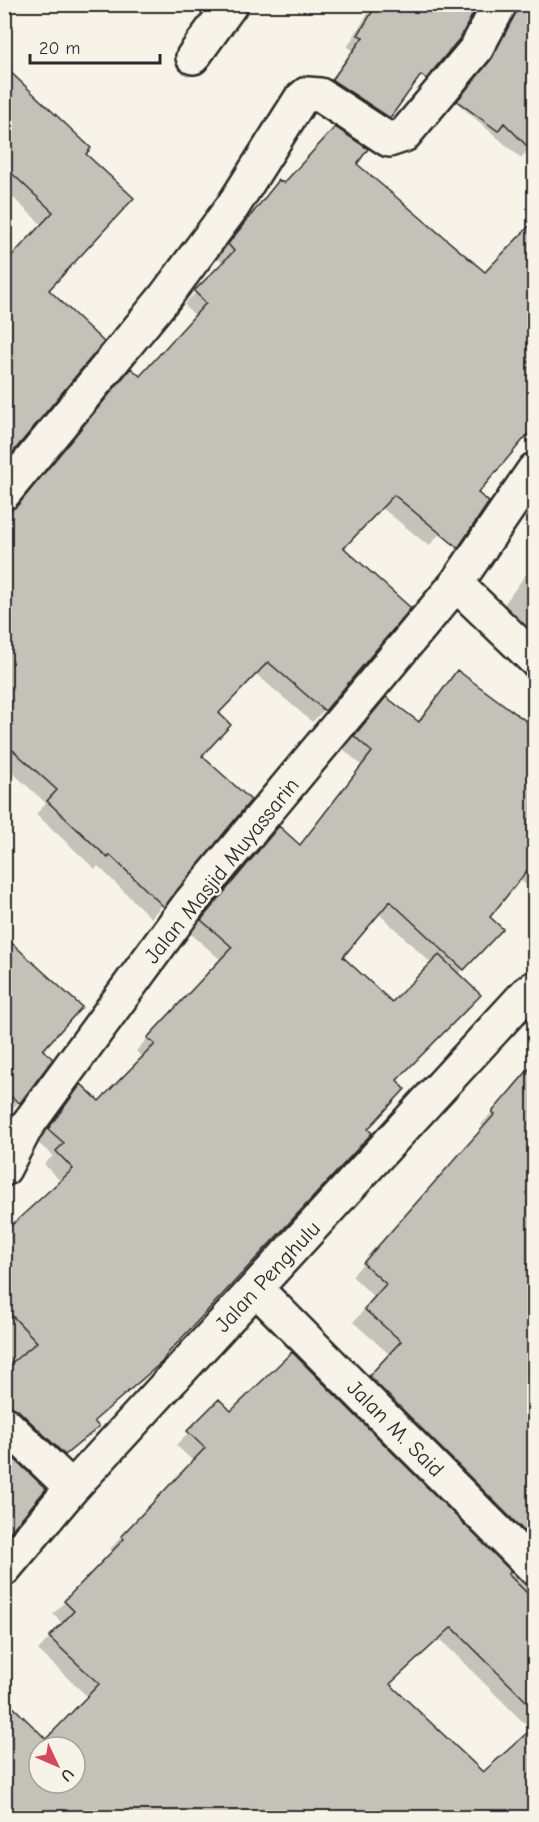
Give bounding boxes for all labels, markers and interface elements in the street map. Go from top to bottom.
scale bar [30,27,160,65]
text: 20 m [39,38,80,59]
street label: Jalan Masjid Muyassarin [139,773,305,969]
street label: Jalan Penghulu [210,1216,326,1338]
street label: Jalan M. Said [341,1375,449,1483]
north arrow [27,1735,87,1795]
text: U [57,1765,77,1785]

